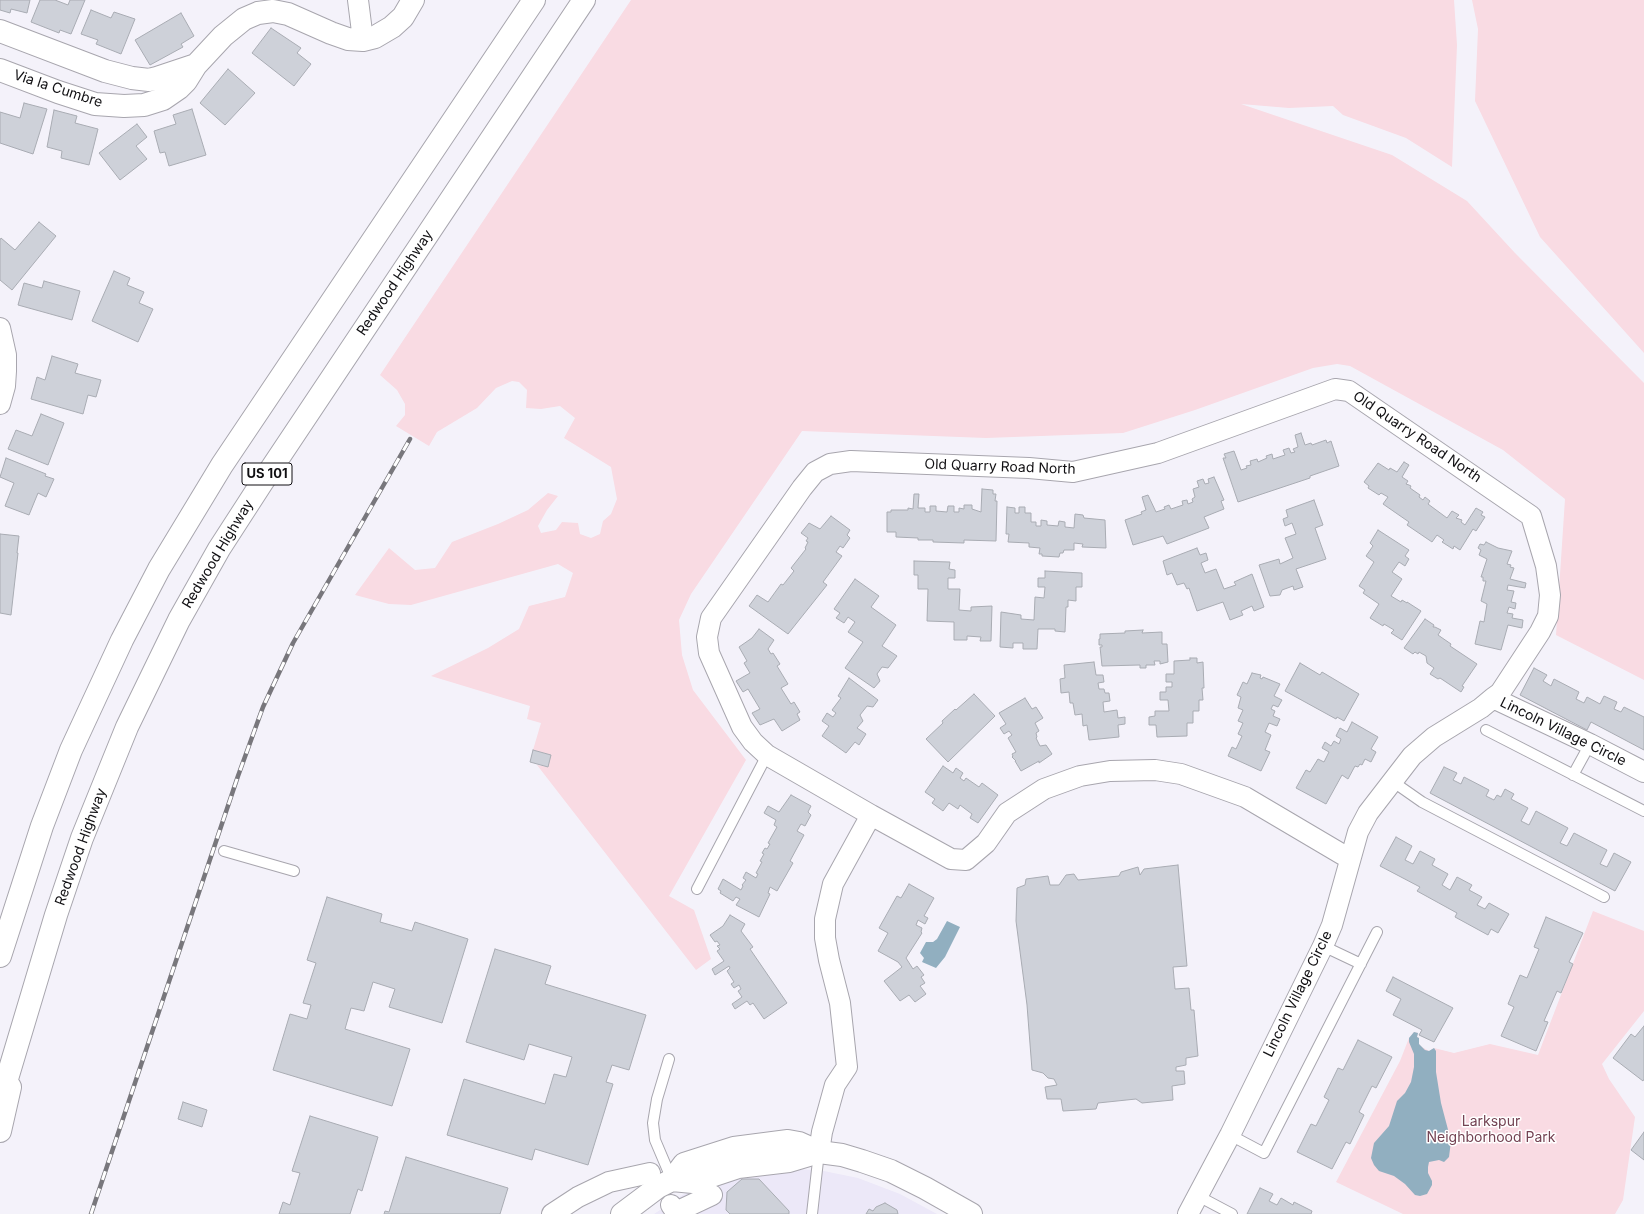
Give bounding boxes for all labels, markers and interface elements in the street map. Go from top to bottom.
street label: Via la Cumbre [11,67,105,111]
street label: Redwood Highway [353,227,437,339]
street label: Old Quarry Road North [1350,388,1484,486]
street label: Old Quarry Road North [924,456,1076,478]
road number: US 101 [242,463,292,485]
street label: Redwood Highway [179,497,257,611]
street label: Lincoln Village Circle [1497,694,1629,770]
street label: Redwood Highway [52,786,110,908]
street label: Lincoln Village Circle [1260,928,1336,1060]
park label: Larkspur Neighborhood Park [1427,1114,1555,1146]

